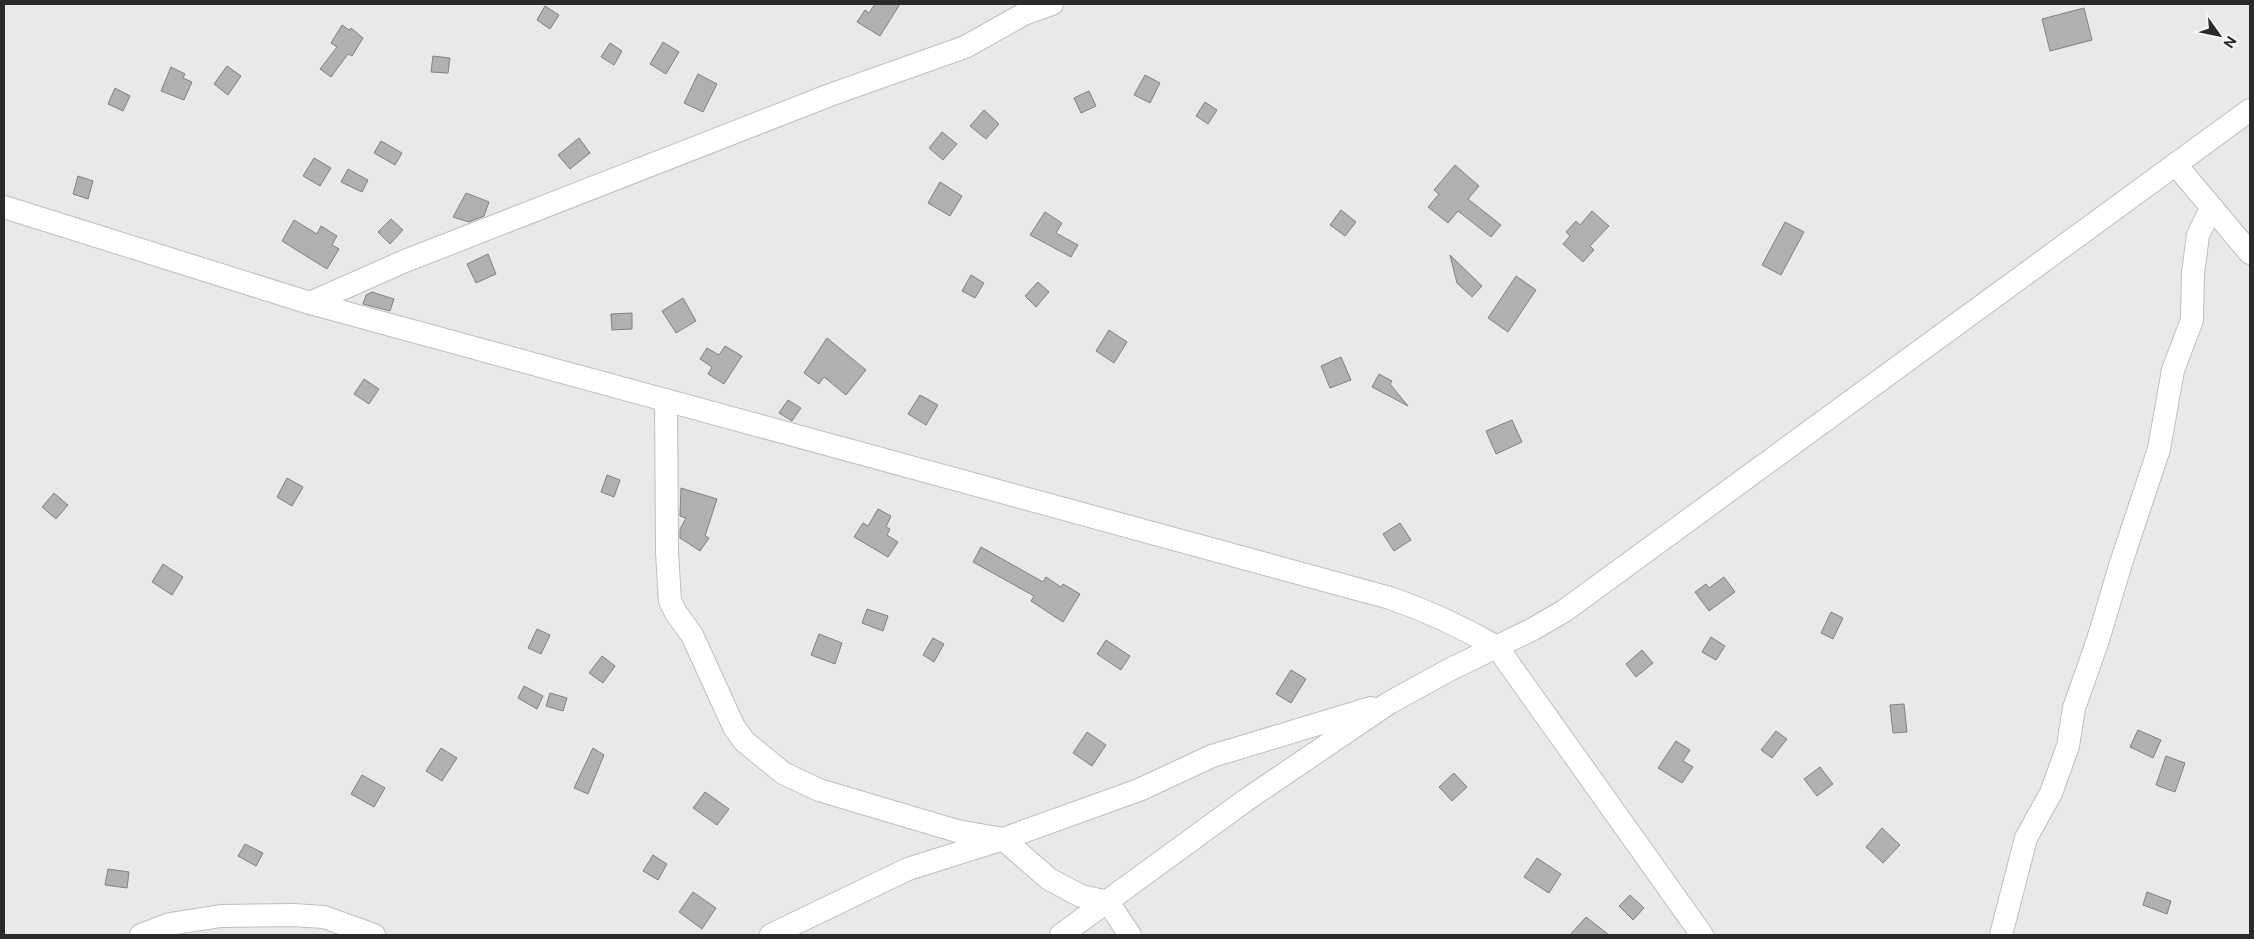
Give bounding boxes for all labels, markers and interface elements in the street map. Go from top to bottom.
north arrow [2194,10,2244,60]
text: N [2220,33,2240,51]

